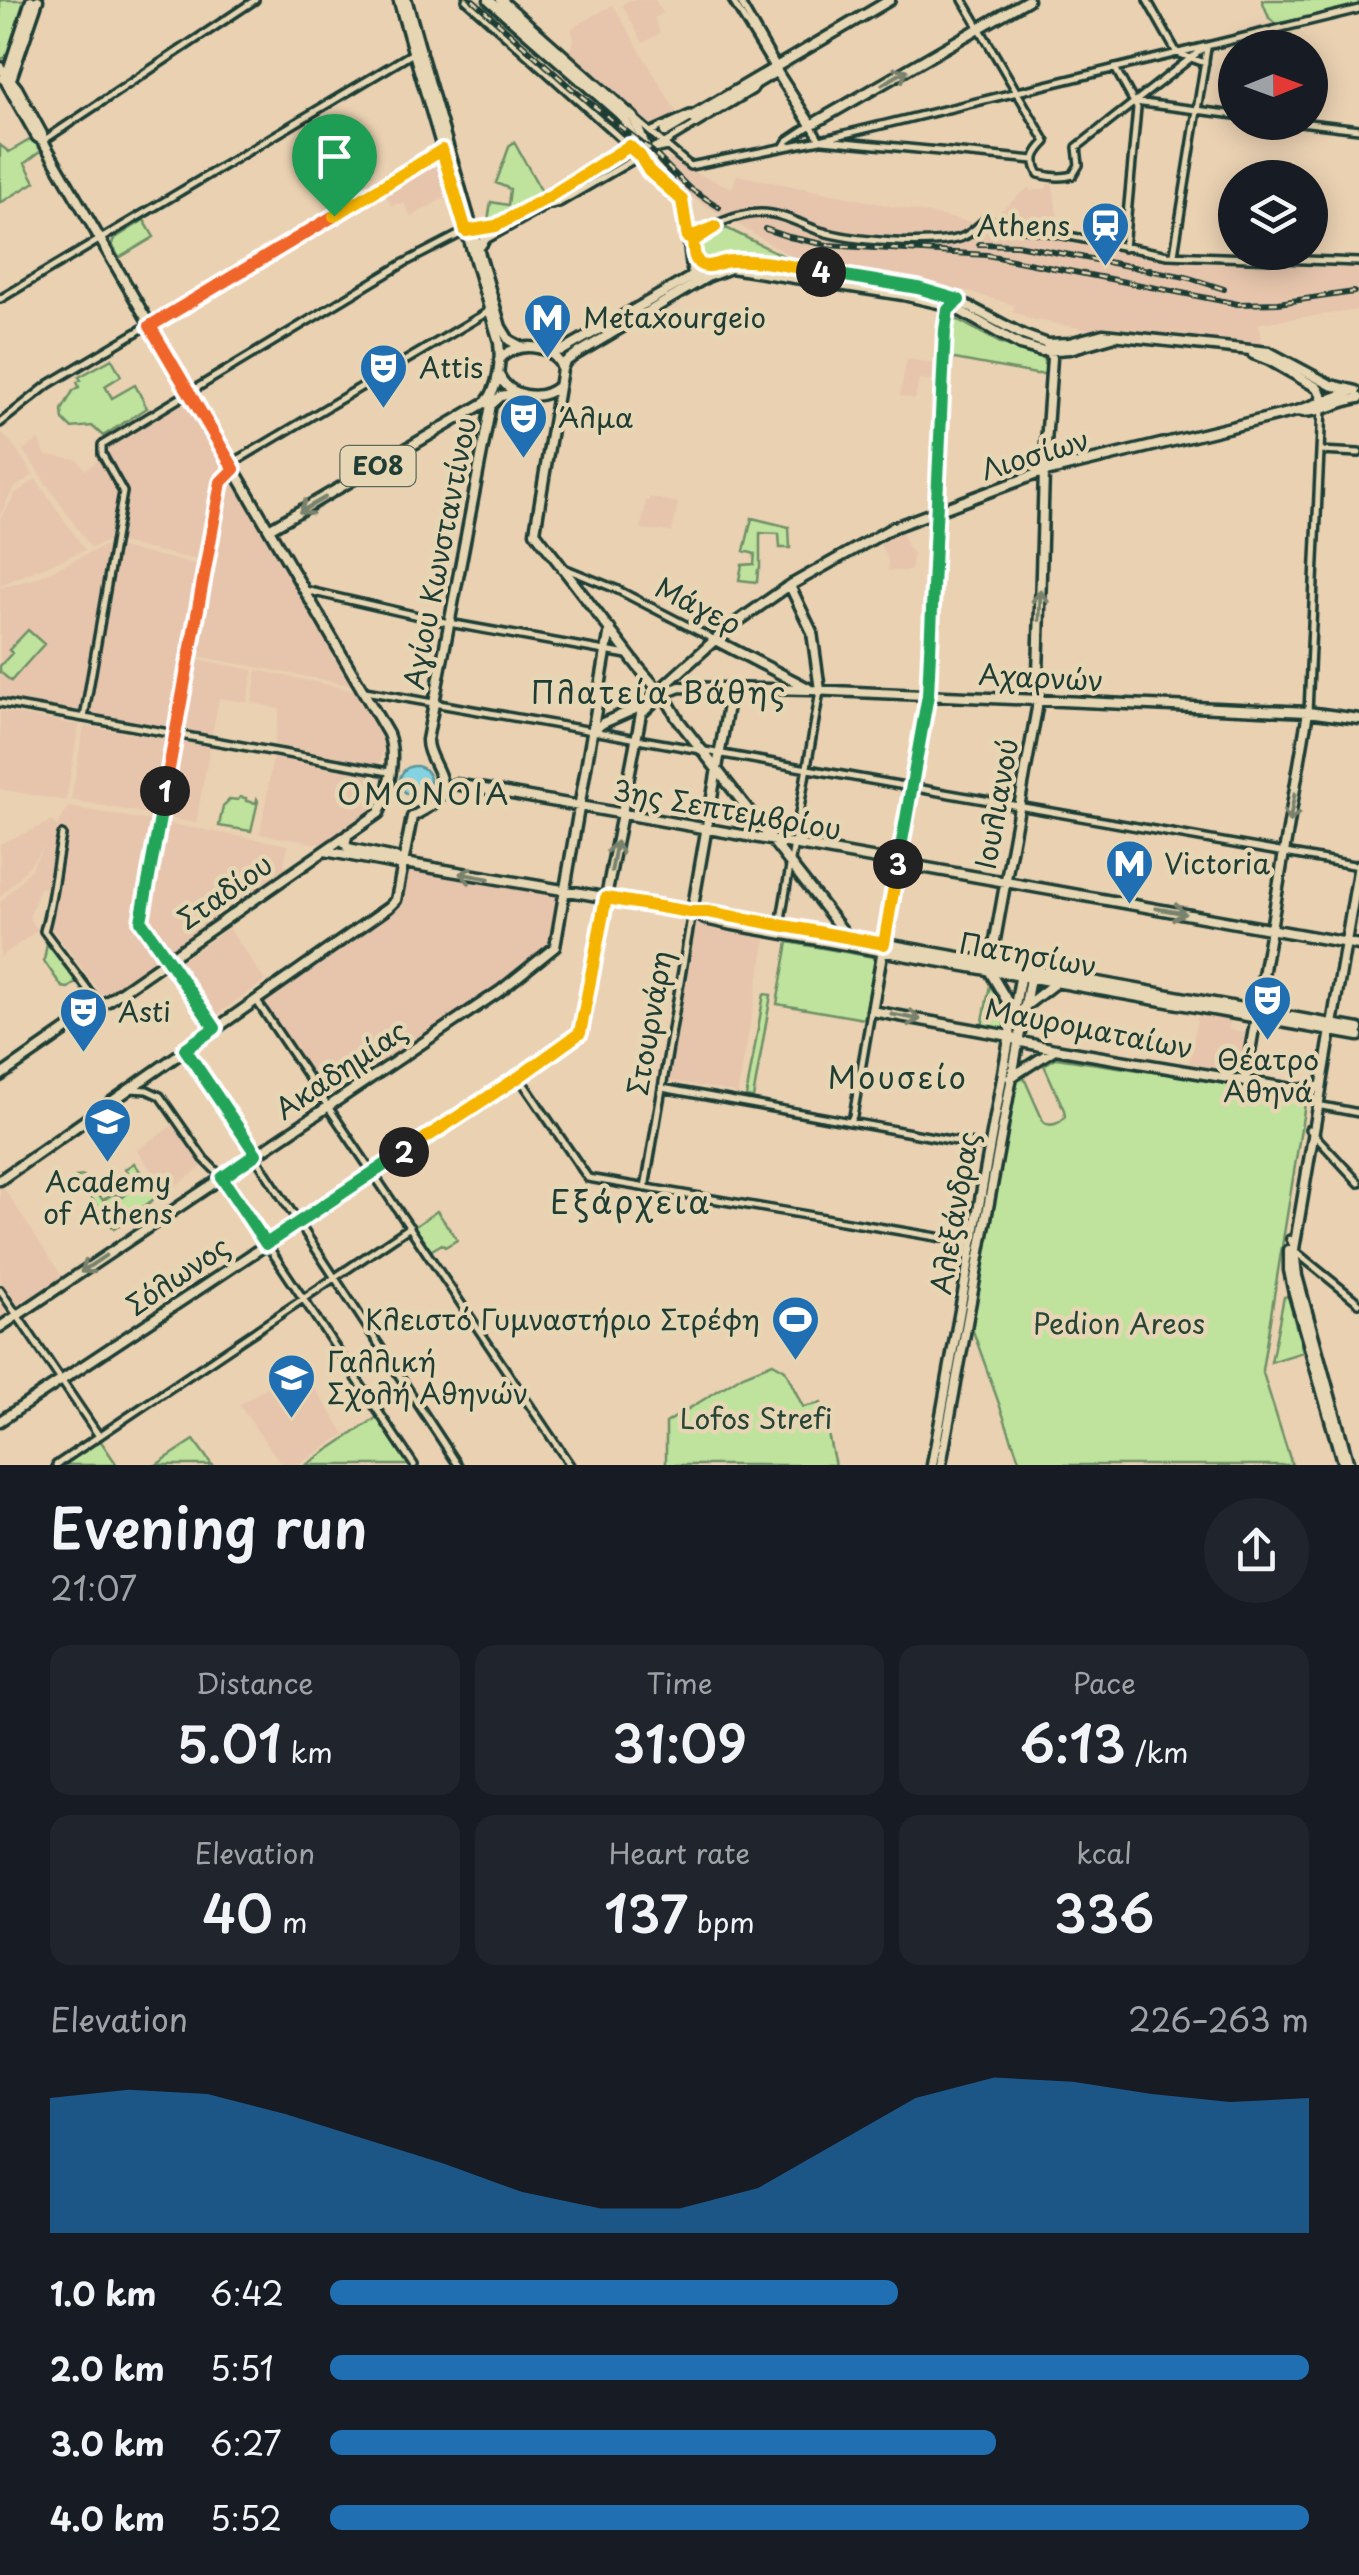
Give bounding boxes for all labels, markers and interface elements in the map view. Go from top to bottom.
north arrow [1218,30,1328,140]
map controls [1218,30,1328,270]
one-way arrow [880,66,909,86]
pin [292,114,377,217]
icon: arrive [307,129,362,184]
button: layers [1218,160,1328,270]
station icon: Athens [1079,200,1131,268]
place label: Athens [977,203,1070,246]
pin: 4 [796,247,846,297]
text: 4 [811,250,831,293]
metro station icon: Metaxourgeio [522,292,574,360]
place label: Metaxourgeio [583,295,766,338]
theatre icon: Attis [358,342,410,410]
place label: Attis [419,345,483,388]
theatre icon: Άλμα [497,392,549,460]
place label: Άλμα [558,395,634,438]
street label: Αγίου Κωνσταντίνου [391,413,486,693]
street label: Λιοσίων [975,417,1094,490]
road number: ΕΟ8 [340,446,416,486]
one-way arrow [298,495,327,515]
street label: Μάγερ [648,565,749,645]
one-way arrow [1031,589,1050,621]
street label: Αχαρνών [978,652,1105,701]
district label: Πλατεία Βάθης [530,669,788,714]
street label: Ιουλιανού [963,735,1028,873]
pin: 1 [140,766,190,816]
street label: 3ης Σεπτεμβρίου [610,767,845,850]
text: 1 [158,769,172,812]
district label: OMONOIA [337,770,511,815]
one-way arrow [1282,791,1301,824]
metro station icon: Victoria [1103,838,1155,906]
pin: 3 [873,839,923,889]
one-way arrow [605,840,624,873]
place label: Victoria [1164,841,1270,884]
street label: Σταδίου [168,842,280,939]
text: 3 [889,842,907,885]
one-way arrow [459,866,491,885]
one-way arrow [1154,902,1186,921]
street label: Πατησίων [956,920,1100,987]
street label: Στουρνάρη [615,947,682,1099]
theatre icon: Θέατρο Αθηνά [1242,974,1294,1042]
theatre icon: Asti [57,986,109,1054]
street label: Μαυροματαίων [981,986,1197,1069]
place label: Asti [118,989,171,1032]
street label: Ακαδημίας [265,1008,415,1129]
one-way arrow [889,1008,922,1027]
place label: Θέατρο Αθηνά [1217,1037,1319,1112]
district label: Μουσείο [828,1054,968,1099]
school or university icon: Academy of Athens [82,1096,134,1164]
pin: 2 [379,1127,429,1177]
street label: Αλεξάνδρας [918,1128,989,1297]
text: 2 [394,1130,414,1173]
place label: Academy of Athens [43,1159,173,1234]
district label: Εξάρχεια [550,1177,712,1225]
street label: Σόλωνος [117,1224,238,1325]
one-way arrow [79,1253,107,1274]
sports icon: Κλειστό Γυμναστήριο Στρέφη [769,1294,821,1362]
place label: Κλειστό Γυμναστήριο Στρέφη [365,1297,760,1340]
park label: Pedion Areos [1033,1301,1205,1344]
place label: Γαλλική Σχολή Αθηνών [327,1339,528,1414]
school or university icon: Γαλλική Σχολή Αθηνών [266,1352,318,1420]
park label: Lofos Strefi [680,1396,832,1439]
text: Evening run [50,1485,368,1568]
button: share [1204,1498,1309,1603]
text: 21:07 [50,1564,137,1612]
text: Distance [196,1661,314,1704]
text: Time [646,1661,713,1704]
text: Pace [1073,1661,1136,1704]
text: 5.01 [177,1704,281,1780]
text: 31:09 [612,1704,747,1780]
text: 6:13 [1020,1704,1126,1780]
text: km [281,1730,333,1773]
text: /km [1126,1730,1189,1773]
text: Elevation [194,1831,315,1874]
text: Heart rate [609,1831,750,1874]
text: kcal [1076,1831,1132,1874]
text: 40 [202,1874,273,1950]
text: 137 [604,1874,688,1950]
text: 336 [1054,1874,1155,1950]
text: m [273,1900,307,1943]
text: bpm [688,1900,755,1943]
text: Elevation [50,1995,188,2043]
text: 226–263 m [1128,1995,1309,2043]
text: 1.0 km [50,2269,156,2317]
text: 6:42 [210,2269,284,2317]
text: 2.0 km [50,2344,165,2392]
text: 5:51 [210,2344,274,2392]
text: 3.0 km [50,2419,165,2467]
text: 6:27 [210,2419,282,2467]
text: 4.0 km [50,2494,165,2542]
text: 5:52 [210,2494,282,2542]

